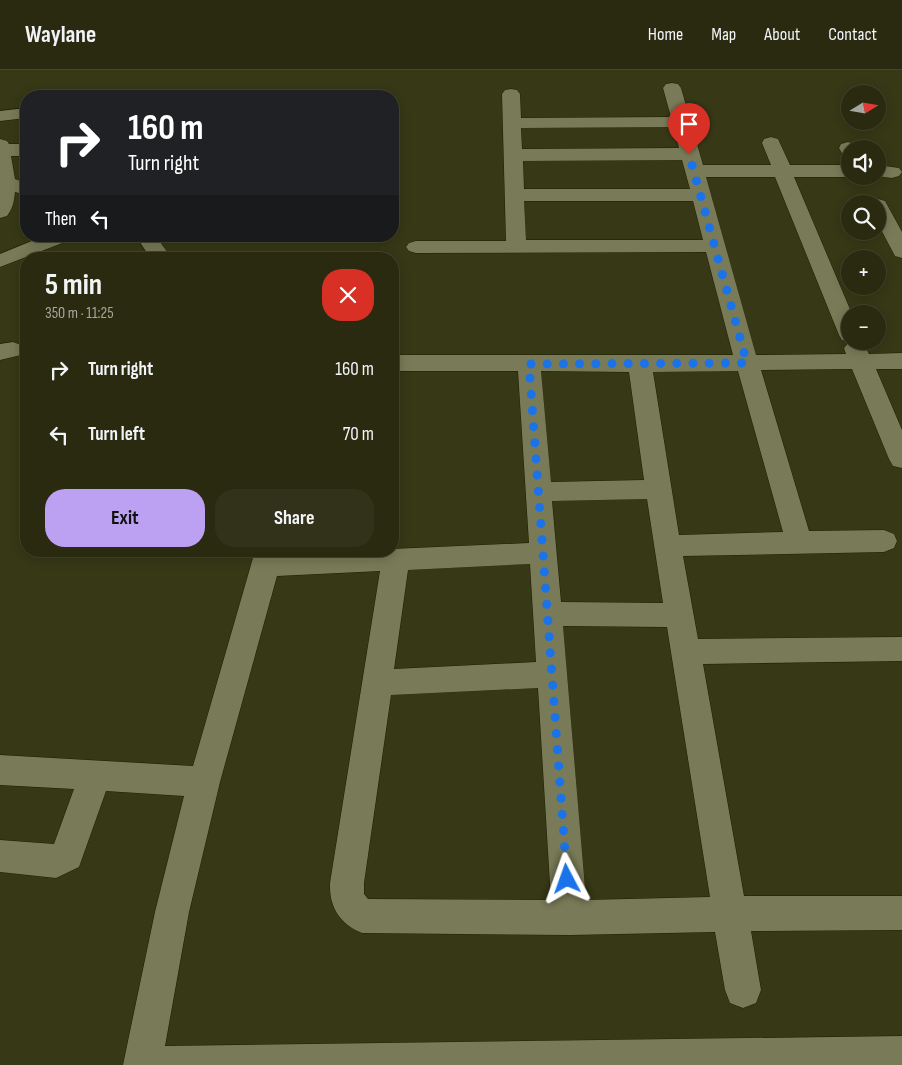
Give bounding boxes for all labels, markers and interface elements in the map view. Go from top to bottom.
text: Waylane [25,20,96,49]
text: Home [648,24,683,45]
text: Map [711,24,736,45]
text: About [764,24,800,45]
text: Contact [828,24,877,45]
north arrow [841,85,886,130]
map controls [841,85,886,350]
pin [668,103,710,154]
text: 160 m [128,107,204,150]
icon: right [45,110,110,175]
icon: arrive [675,110,703,138]
button: sound [841,140,886,185]
text: Turn right [128,150,199,177]
button: search [841,195,886,240]
icon: left [86,205,114,233]
text: Then [45,208,76,231]
button: + [841,250,886,295]
text: 5 min [45,267,102,303]
button: close [322,269,374,321]
text: 350 m · 11:25 [45,304,114,323]
button: − [841,305,886,350]
icon: right [45,356,73,384]
text: Turn right [88,358,153,381]
text: 160 m [335,358,374,381]
icon: left [45,421,73,449]
text: Turn left [88,423,145,446]
text: 70 m [343,423,374,446]
button: Exit [45,489,205,547]
button: Share [215,489,374,547]
position arrow [540,852,592,904]

